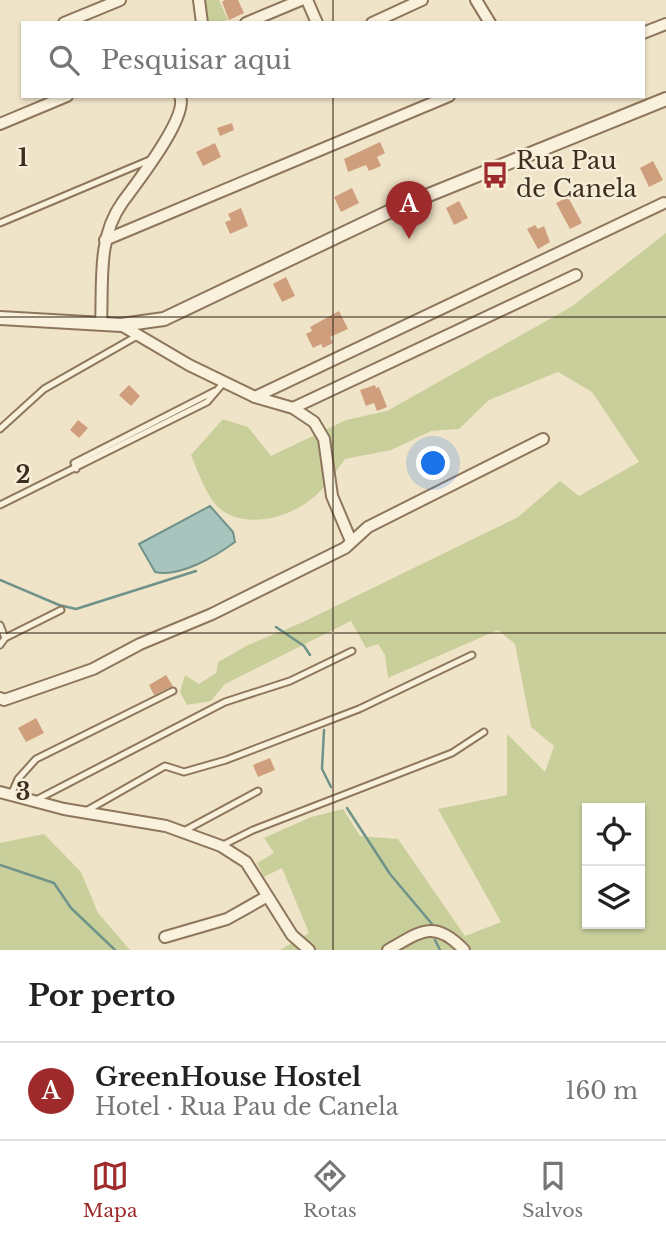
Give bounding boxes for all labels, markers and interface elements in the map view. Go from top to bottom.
search box [21,21,645,98]
icon: search [45,41,83,79]
text: Pesquisar aqui [101,44,291,76]
text: 1 [18,144,28,172]
place label: Rua Pau de Canela [516,146,637,203]
bus stop icon: Rua Pau de Canela [480,160,510,190]
pin: A [386,181,432,239]
your location [416,446,450,480]
text: 2 [16,461,30,489]
text: 3 [16,778,30,806]
map controls [582,803,645,929]
button: locate [582,803,645,866]
button: layers [582,866,645,929]
text: Por perto [28,977,176,1014]
text: GreenHouse Hostel [95,1061,361,1093]
text: A [42,1077,60,1105]
text: 160 m [565,1077,638,1105]
text: Hotel · Rua Pau de Canela [95,1093,398,1121]
tab: Mapa [83,1157,137,1222]
tab: Rotas [303,1157,357,1222]
tab: Salvos [522,1157,583,1222]

